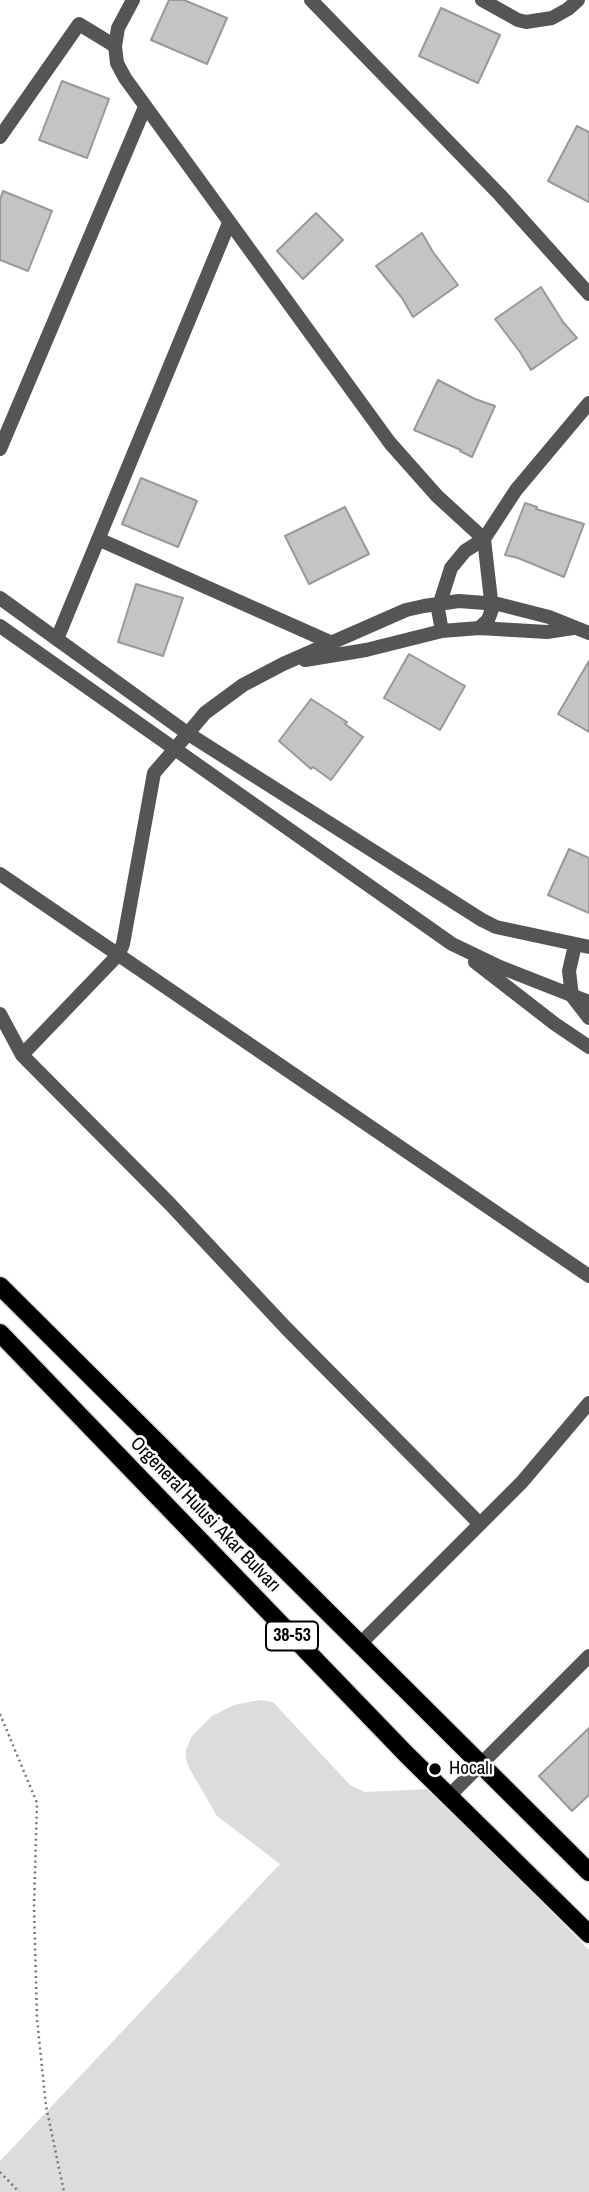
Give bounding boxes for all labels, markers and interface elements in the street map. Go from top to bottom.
street label: Orgeneral Hulusi Akar Bulvarı [125,1433,285,1597]
road number: 38-53 [266,1622,318,1651]
place label: Hocalı [449,1758,493,1780]
marker: Hocalı [427,1761,443,1777]

